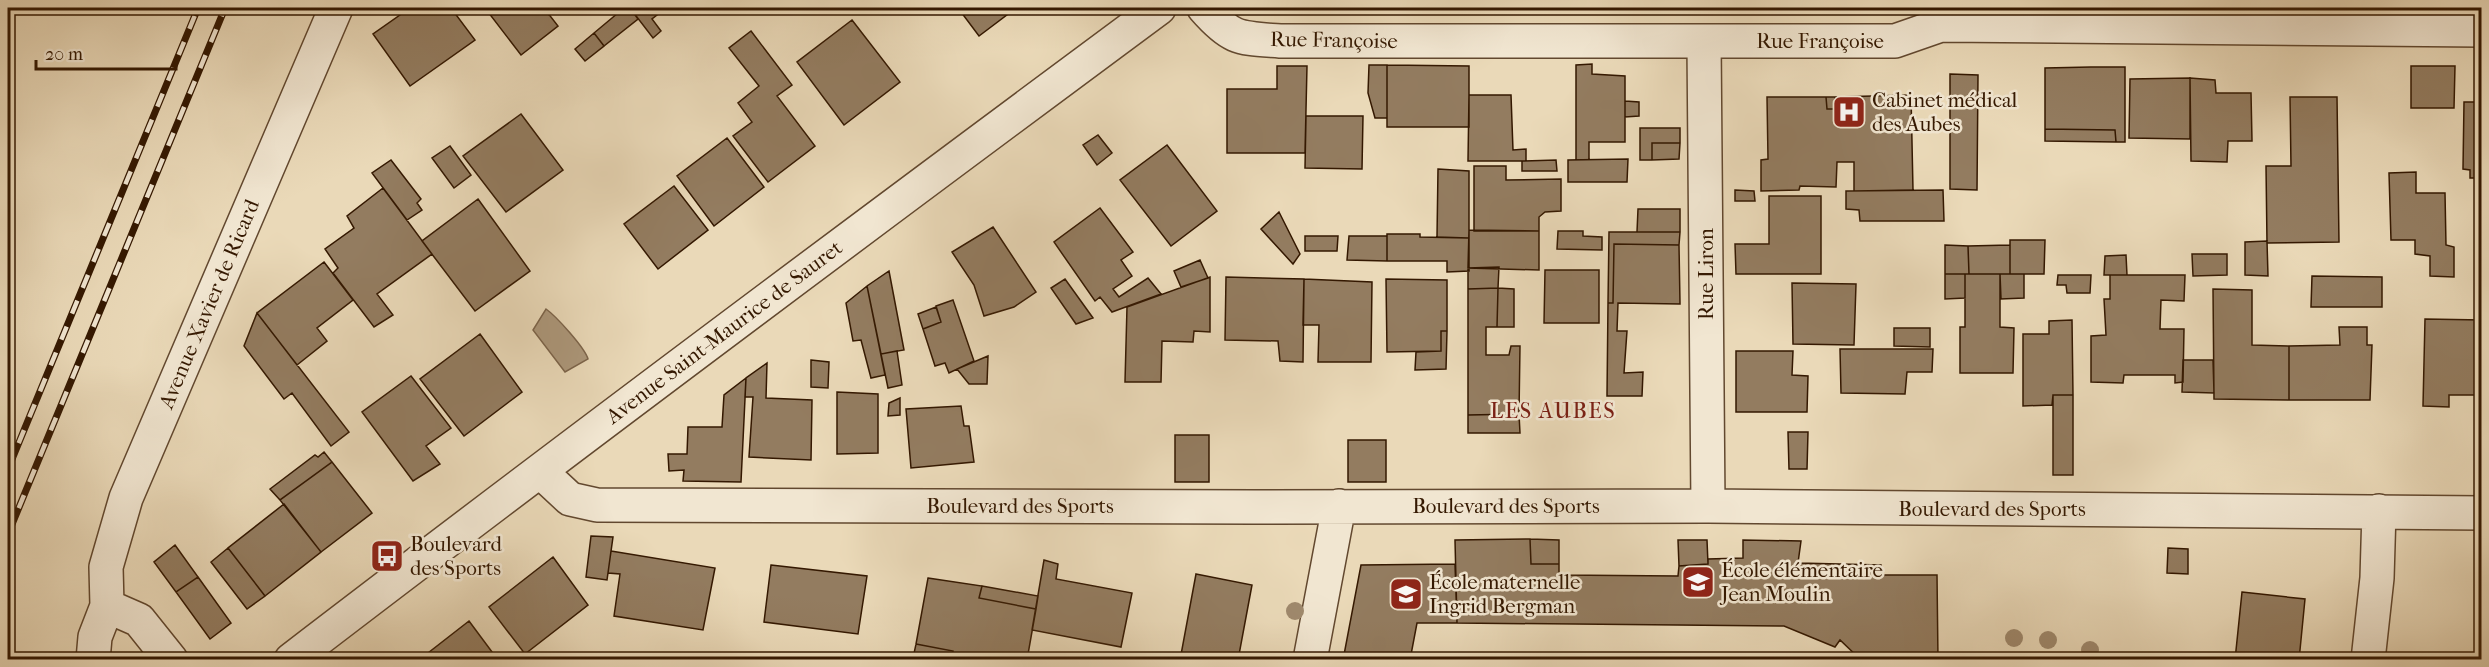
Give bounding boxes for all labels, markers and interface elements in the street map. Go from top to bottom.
street label: Rue Françoise [1270,27,1398,53]
street label: Rue Françoise [1756,29,1884,53]
scale bar [36,33,176,71]
text: 20 m [45,44,83,65]
place label: Cabinet médical des Aubes [1872,88,2018,136]
hospital icon: Cabinet médical des Aubes [1831,94,1867,130]
street label: Avenue Xavier de Ricard [154,195,264,413]
street label: Rue Liron [1694,228,1718,320]
street label: Avenue Saint-Maurice de Sauret [600,235,847,429]
district label: LES AUBES [1490,398,1616,424]
street label: Boulevard des Sports [926,494,1114,518]
street label: Boulevard des Sports [1412,494,1600,518]
street label: Boulevard des Sports [1898,497,2086,521]
place label: Boulevard des Sports [410,532,503,580]
bus stop icon: Boulevard des Sports [369,538,405,574]
place label: École élémentaire Jean Moulin [1719,558,1883,606]
school or university icon: École élémentaire Jean Moulin [1680,564,1716,600]
place label: École maternelle Ingrid Bergman [1429,570,1580,618]
school or university icon: École maternelle Ingrid Bergman [1388,576,1424,612]

